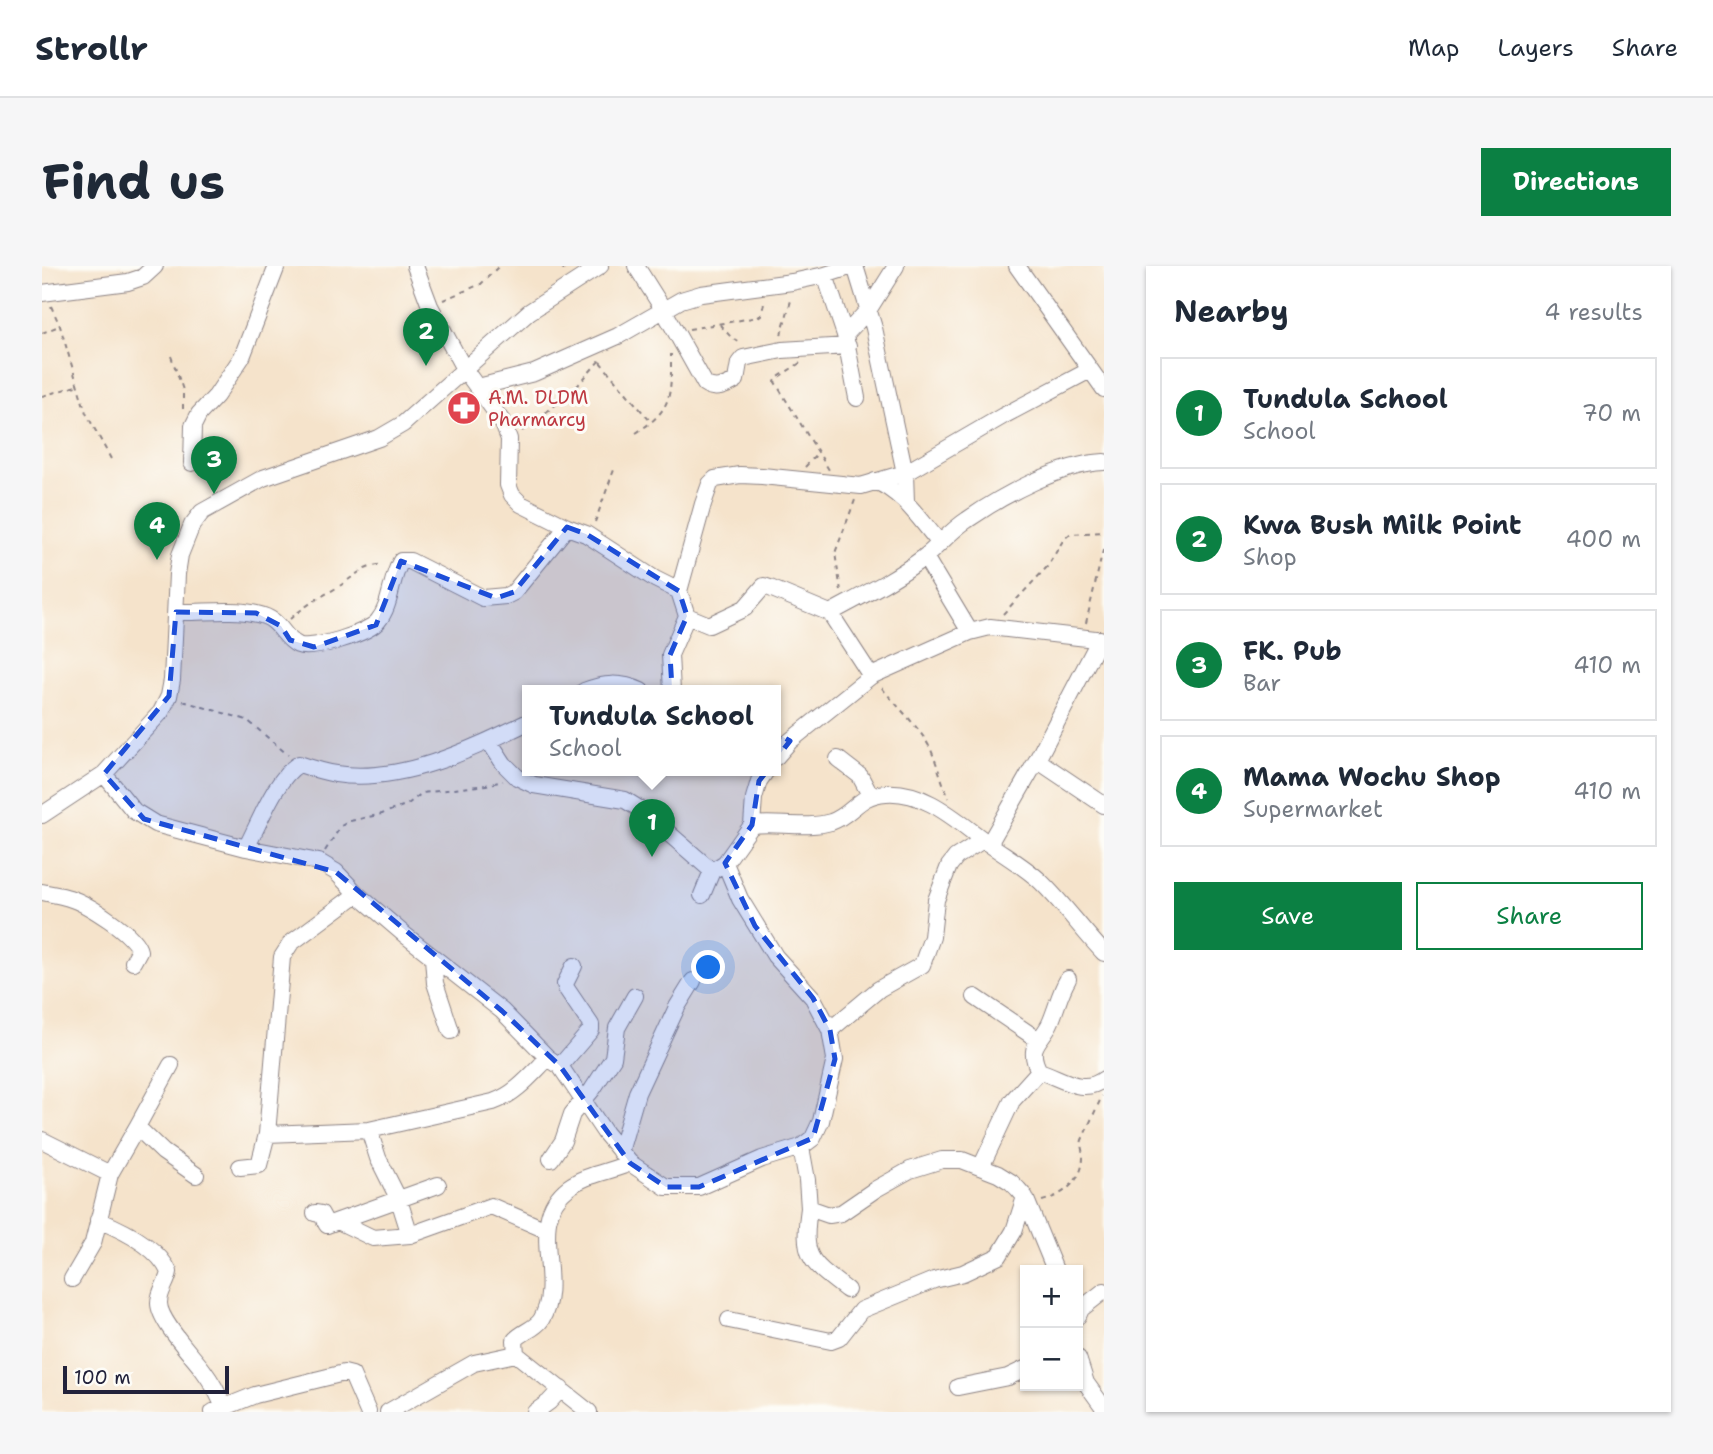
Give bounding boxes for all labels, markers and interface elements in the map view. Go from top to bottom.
text: Strollr [35,26,148,71]
text: Map [1408,32,1459,64]
text: Layers [1497,32,1574,64]
text: Share [1612,32,1678,64]
button: Directions [1481,148,1671,216]
text: Find us [42,149,225,215]
text: Nearby [1174,291,1289,332]
text: 4 results [1544,297,1643,327]
pin: 2 [403,308,449,366]
text: Tundula School [1243,381,1448,416]
place label: A.M. DLDM Pharmarcy [488,385,588,432]
pharmacy icon: A.M. DLDM Pharmarcy [445,389,483,427]
text: 1 [1194,398,1204,428]
text: 70 m [1582,398,1641,428]
text: School [1243,416,1315,446]
pin: 3 [191,436,237,494]
pin: 4 [134,502,180,560]
text: Kwa Bush Milk Point [1243,507,1521,542]
text: 2 [1191,524,1207,554]
text: 400 m [1565,524,1641,554]
text: Shop [1243,542,1297,572]
text: FK. Pub [1243,633,1342,668]
text: 3 [1191,650,1207,680]
text: 410 m [1573,650,1641,680]
text: Bar [1243,668,1281,698]
popup [522,685,781,776]
text: Tundula School [549,698,754,733]
text: School [549,733,621,763]
text: Mama Wochu Shop [1243,759,1501,794]
text: 4 [1191,776,1207,806]
text: 410 m [1573,776,1641,806]
text: Supermarket [1243,794,1383,824]
pin: 1 [629,799,675,857]
button: Save [1174,882,1402,950]
button: Share [1416,882,1643,950]
your location [691,950,725,984]
map controls [1020,1265,1083,1391]
button: + [1020,1265,1083,1328]
button: − [1020,1328,1083,1391]
scale bar [63,1363,229,1395]
text: 100 m [74,1365,131,1390]

